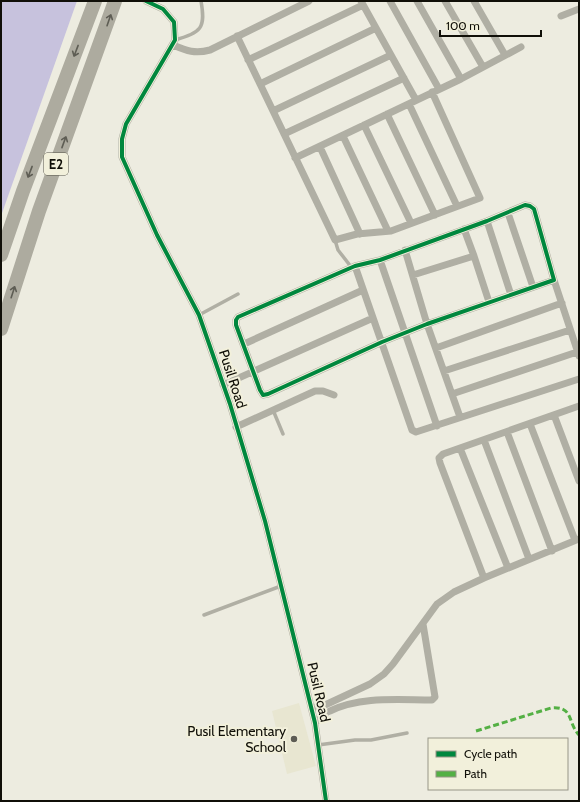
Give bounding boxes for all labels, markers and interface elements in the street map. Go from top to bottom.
scale bar [440,12,541,38]
one-way arrow [105,14,113,26]
text: 100 m [446,18,480,33]
one-way arrow [71,44,79,56]
one-way arrow [61,137,69,149]
road number: E2 [44,153,68,175]
one-way arrow [26,166,34,178]
one-way arrow [10,285,17,298]
street label: Pusil Road [215,347,251,411]
street label: Pusil Road [303,660,335,724]
place label: Pusil Elementary School [187,722,287,756]
marker: Pusil Elementary School [289,734,299,744]
legend [428,738,568,790]
text: Cycle path [464,746,517,761]
text: Path [464,766,487,781]

